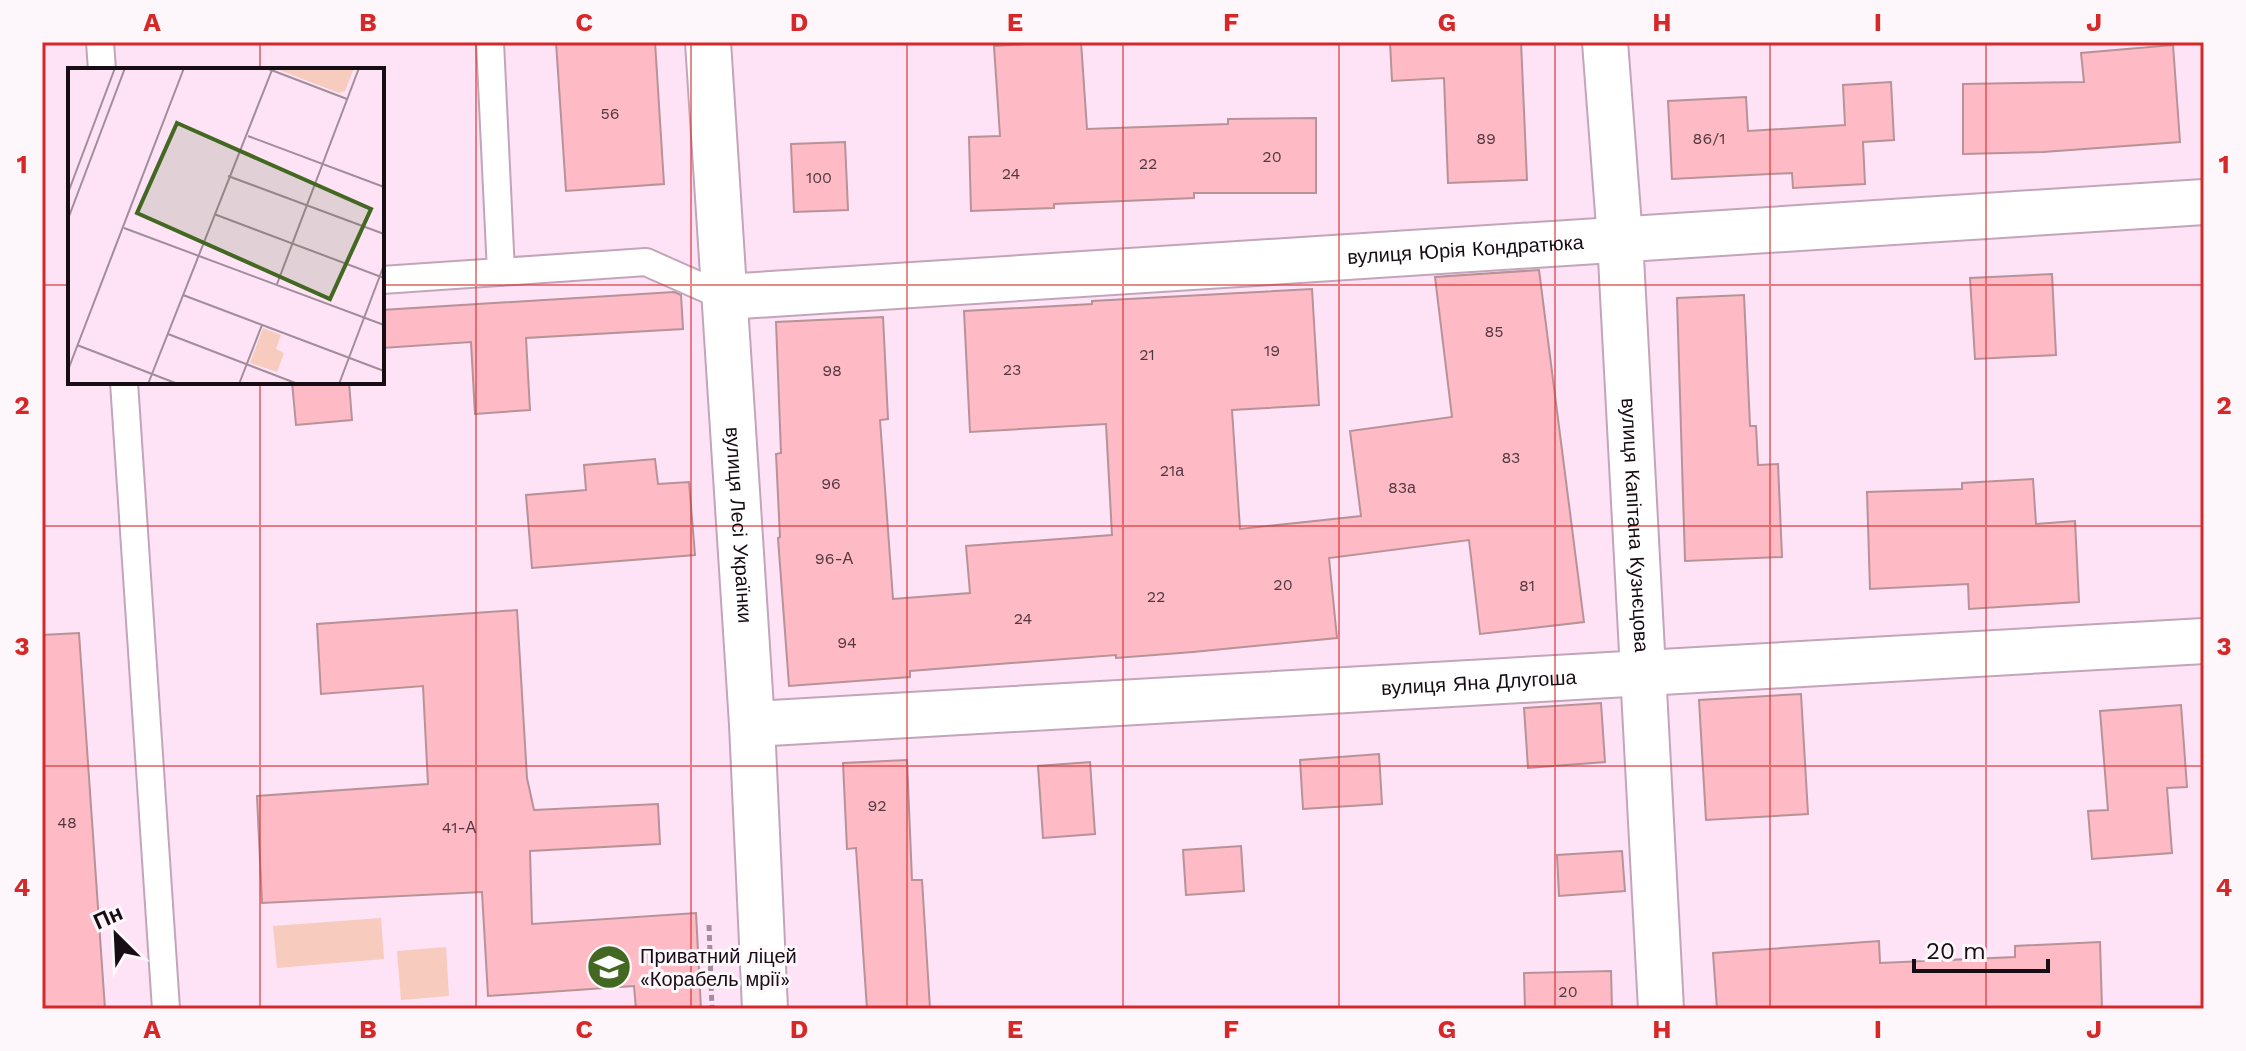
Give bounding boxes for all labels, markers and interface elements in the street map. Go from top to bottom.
text: A [143,7,161,37]
text: B [359,7,377,37]
text: C [575,7,593,37]
text: D [790,7,808,37]
text: E [1007,7,1023,37]
text: F [1223,7,1239,37]
text: G [1438,7,1456,37]
text: H [1652,7,1672,37]
text: I [1874,7,1882,37]
text: J [2086,7,2102,37]
inset map [68,68,384,384]
house number: 56 [600,104,620,123]
house number: 89 [1476,129,1496,148]
house number: 86/1 [1693,129,1725,148]
house number: 20 [1262,147,1282,166]
text: 1 [16,149,28,179]
text: 1 [2218,149,2230,179]
house number: 22 [1139,154,1157,173]
house number: 24 [1002,164,1021,183]
house number: 100 [806,168,832,187]
street label: вулиця Юрія Кондратюка [1346,230,1585,269]
house number: 85 [1484,322,1504,341]
house number: 19 [1264,341,1280,360]
house number: 21 [1139,345,1155,364]
house number: 23 [1003,360,1021,379]
house number: 98 [822,361,842,380]
text: 2 [14,390,30,420]
text: 2 [2216,390,2232,420]
street label: вулиця Капітана Кузнєцова [1616,397,1654,654]
street label: вулиця Лесі Українки [721,426,757,624]
house number: 83 [1502,448,1520,467]
house number: 21а [1160,461,1184,480]
house number: 96 [821,474,841,493]
house number: 83а [1388,478,1416,497]
house number: 96-А [815,549,854,568]
house number: 20 [1273,575,1293,594]
house number: 81 [1519,576,1535,595]
house number: 22 [1147,587,1165,606]
house number: 24 [1014,609,1033,628]
text: 3 [14,631,30,661]
text: 3 [2216,631,2232,661]
house number: 94 [837,633,857,652]
street label: вулиця Яна Длугоша [1381,665,1578,700]
house number: 92 [867,796,887,815]
house number: 48 [57,813,77,832]
house number: 41-А [442,818,477,837]
text: 4 [14,872,31,902]
text: 4 [2216,872,2233,902]
north arrow [76,895,156,975]
text: Пн [90,900,126,935]
scale bar [1914,923,2048,973]
text: 20 m [1926,937,1986,965]
school or university icon: Приватний ліцей «Корабель мрії» [585,943,633,991]
place label: Приватний ліцей «Корабель мрії» [640,944,797,991]
house number: 20 [1558,982,1578,1001]
text: A [143,1014,161,1044]
text: B [359,1014,377,1044]
text: C [575,1014,593,1044]
text: D [790,1014,808,1044]
text: E [1007,1014,1023,1044]
text: F [1223,1014,1239,1044]
text: G [1438,1014,1456,1044]
text: H [1652,1014,1672,1044]
text: I [1874,1014,1882,1044]
text: J [2086,1014,2102,1044]

